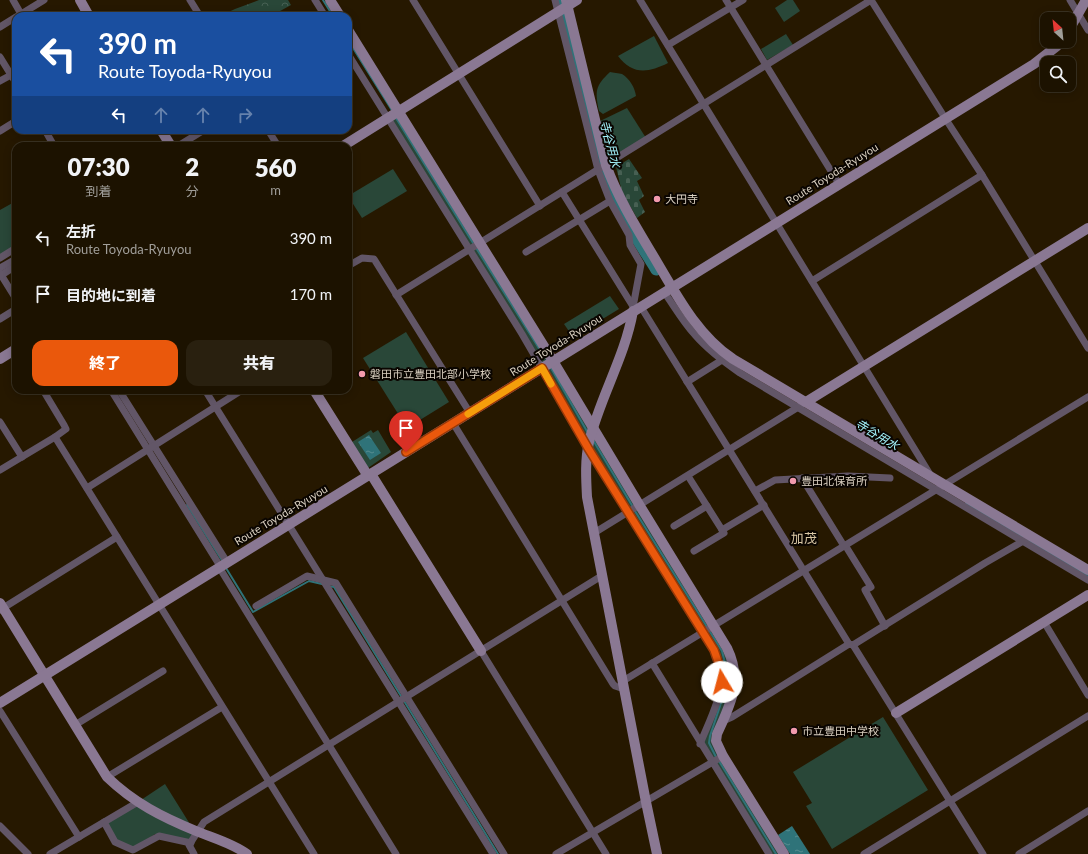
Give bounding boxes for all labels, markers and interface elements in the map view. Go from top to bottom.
north arrow [1040,12,1076,48]
map controls [1040,12,1076,92]
text: 390 m [98,26,177,60]
icon: left [32,28,84,80]
button: search [1040,56,1076,92]
text: Route Toyoda-Ryuyou [98,60,272,82]
icon: left [108,104,130,126]
icon: ahead [150,104,172,126]
icon: ahead [192,104,214,126]
icon: right [234,104,256,126]
water label: 寺谷用水 [597,119,624,171]
street label: Route Toyoda-Ryuyou [783,140,880,207]
text: 07:30 [68,152,130,181]
text: 2 [185,152,199,181]
text: 560 [255,153,296,182]
text: m [270,182,281,198]
text: 到着 [86,183,112,199]
text: 分 [186,183,199,199]
place label: 大円寺 [665,192,698,205]
marker: 大円寺 [652,194,662,204]
text: 左折 [66,222,96,240]
icon: left [32,227,54,249]
text: 390 m [290,229,332,247]
text: Route Toyoda-Ryuyou [66,241,192,257]
icon: arrive [32,283,54,305]
text: 170 m [290,285,332,303]
text: 目的地に到着 [66,286,156,304]
street label: Route Toyoda-Ryuyou [507,311,604,378]
button: 終了 [32,340,178,386]
button: 共有 [186,340,332,386]
place label: 磐田市立豊田北部小学校 [370,367,491,380]
marker: 磐田市立豊田北部小学校 [357,369,367,379]
pin [389,411,423,452]
water label: 寺谷用水 [853,416,903,454]
icon: arrive [395,417,417,439]
place label: 豊田北保育所 [801,474,868,487]
marker: 豊田北保育所 [788,476,798,486]
street label: Route Toyoda-Ryuyou [232,482,330,547]
district label: 加茂 [791,530,817,546]
position arrow [701,661,743,703]
place label: 市立豊田中学校 [802,724,879,737]
marker: 市立豊田中学校 [789,726,799,736]

